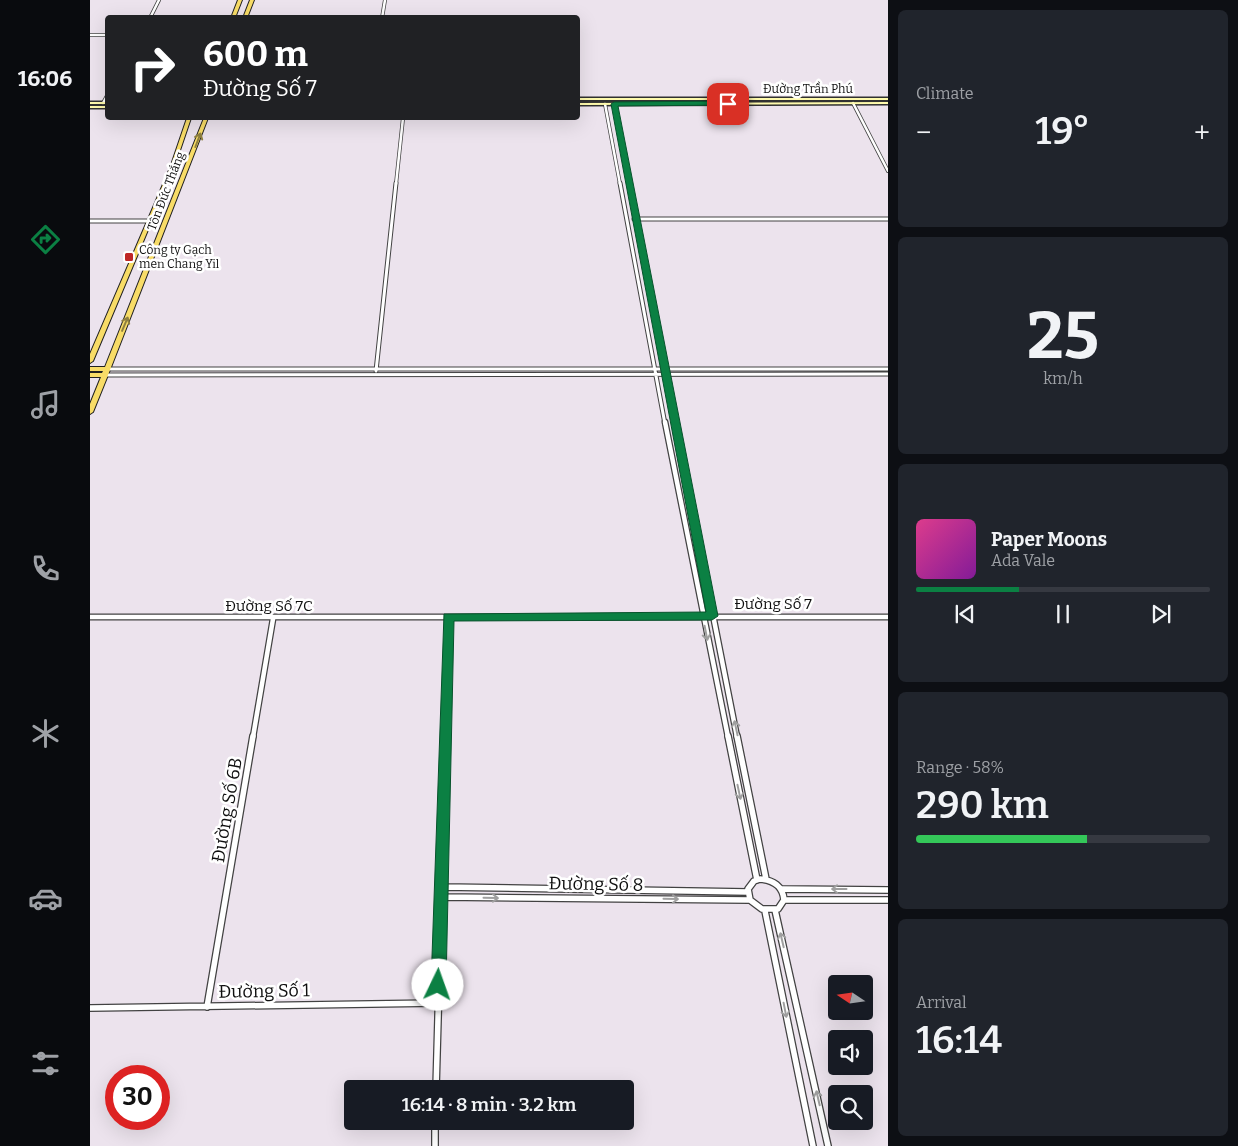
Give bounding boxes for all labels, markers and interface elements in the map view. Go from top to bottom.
text: 600 m [203,33,308,75]
icon: right [120,35,185,100]
text: 16:06 [18,65,72,92]
text: Đường Số 7 [203,75,317,102]
street label: Đường Trần Phú [763,81,853,96]
pin [707,83,749,125]
text: Climate [916,84,974,103]
icon: arrive [714,90,742,118]
text: 19° [1035,108,1090,154]
text: − [916,116,931,149]
text: + [1194,116,1210,149]
one-way arrow [194,133,203,148]
street label: Tôn Đức Thắng [144,149,188,232]
icon: directions [28,222,63,257]
place label: Công ty Gạch men Chang Yil [139,243,220,271]
marker: Công ty Gạch men Chang Yil [123,251,135,263]
text: 25 [1027,297,1099,375]
one-way arrow [121,317,130,332]
text: km/h [1043,369,1083,388]
icon: music [28,387,63,422]
text: Paper Moons [991,528,1107,551]
icon: phone [28,551,63,586]
text: Ada Vale [991,551,1055,570]
street label: Đường Số 7 [734,595,812,613]
street label: Đường Số 7C [225,597,313,615]
icon: previous [951,600,979,628]
icon: pause [1049,600,1077,628]
icon: next [1147,600,1175,628]
one-way arrow [702,625,711,641]
icon: climate [28,716,63,751]
one-way arrow [730,721,740,737]
street label: Đường Số 6B [207,756,247,864]
text: Range · 58% [916,758,1004,777]
text: 290 km [916,782,1049,828]
one-way arrow [735,784,744,800]
street label: Đường Số 8 [548,872,644,896]
icon: car [28,881,63,916]
one-way arrow [832,884,848,894]
one-way arrow [483,893,499,903]
one-way arrow [663,894,679,904]
one-way arrow [776,932,786,948]
position arrow [411,958,463,1010]
north arrow [828,975,872,1020]
map controls [828,975,873,1130]
street label: Đường Số 1 [218,979,311,1003]
text: Arrival [916,993,967,1012]
one-way arrow [781,1002,791,1018]
text: 16:14 [916,1017,1002,1063]
button: sound [828,1030,873,1075]
icon: filters [28,1046,63,1081]
speed limit sign: 30 [105,1065,170,1130]
button: search [828,1085,873,1130]
one-way arrow [812,1091,822,1107]
text: 16:14 · 8 min · 3.2 km [402,1093,576,1116]

